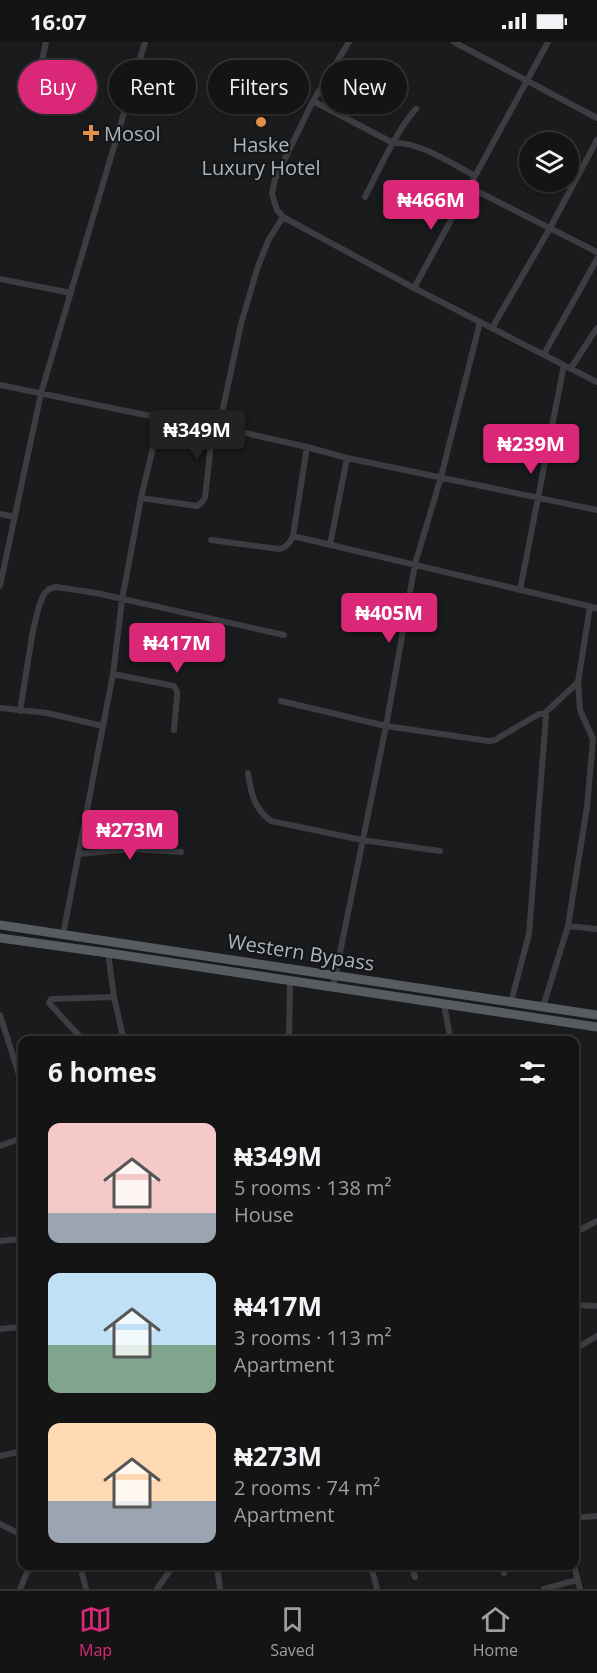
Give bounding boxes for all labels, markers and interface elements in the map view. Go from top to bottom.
text: 16:07 [30,6,87,36]
chip: Buy [18,60,97,114]
chip: Rent [109,60,196,114]
chip: Filters [208,60,309,114]
chip: New [321,60,407,114]
marker: Haske Luxury Hotel [254,115,268,129]
place label: Mosol [104,120,161,147]
marker: Mosol [82,124,100,142]
place label: Haske Luxury Hotel [201,131,321,181]
map controls [519,132,579,192]
button: layers [519,132,579,192]
pin: ₦466M [389,180,473,231]
text: ₦466M [397,186,465,213]
pin: ₦349M [155,410,239,461]
text: ₦349M [163,416,231,443]
pin: ₦239M [489,424,573,475]
text: ₦239M [497,430,565,457]
pin: ₦405M [347,593,431,644]
text: ₦405M [355,599,423,626]
pin: ₦417M [135,623,219,674]
text: ₦417M [143,629,211,656]
pin: ₦273M [88,810,172,861]
text: ₦273M [96,816,164,843]
street label: Western Bypass [226,927,376,977]
text: 6 homes [48,1054,157,1090]
icon: filters [516,1056,549,1089]
text: ₦349M [234,1138,322,1174]
icon: home [96,1147,168,1219]
text: 5 rooms · 138 m² [234,1174,392,1201]
text: House [234,1201,294,1228]
text: ₦417M [234,1288,322,1324]
icon: home [96,1297,168,1369]
text: 3 rooms · 113 m² [234,1324,392,1351]
text: Apartment [234,1351,334,1378]
text: ₦273M [234,1438,322,1474]
icon: home [96,1447,168,1519]
text: 2 rooms · 74 m² [234,1474,380,1501]
text: Apartment [234,1501,334,1528]
tab: Map [79,1603,112,1661]
tab: Saved [270,1603,315,1661]
tab: Home [473,1603,518,1661]

